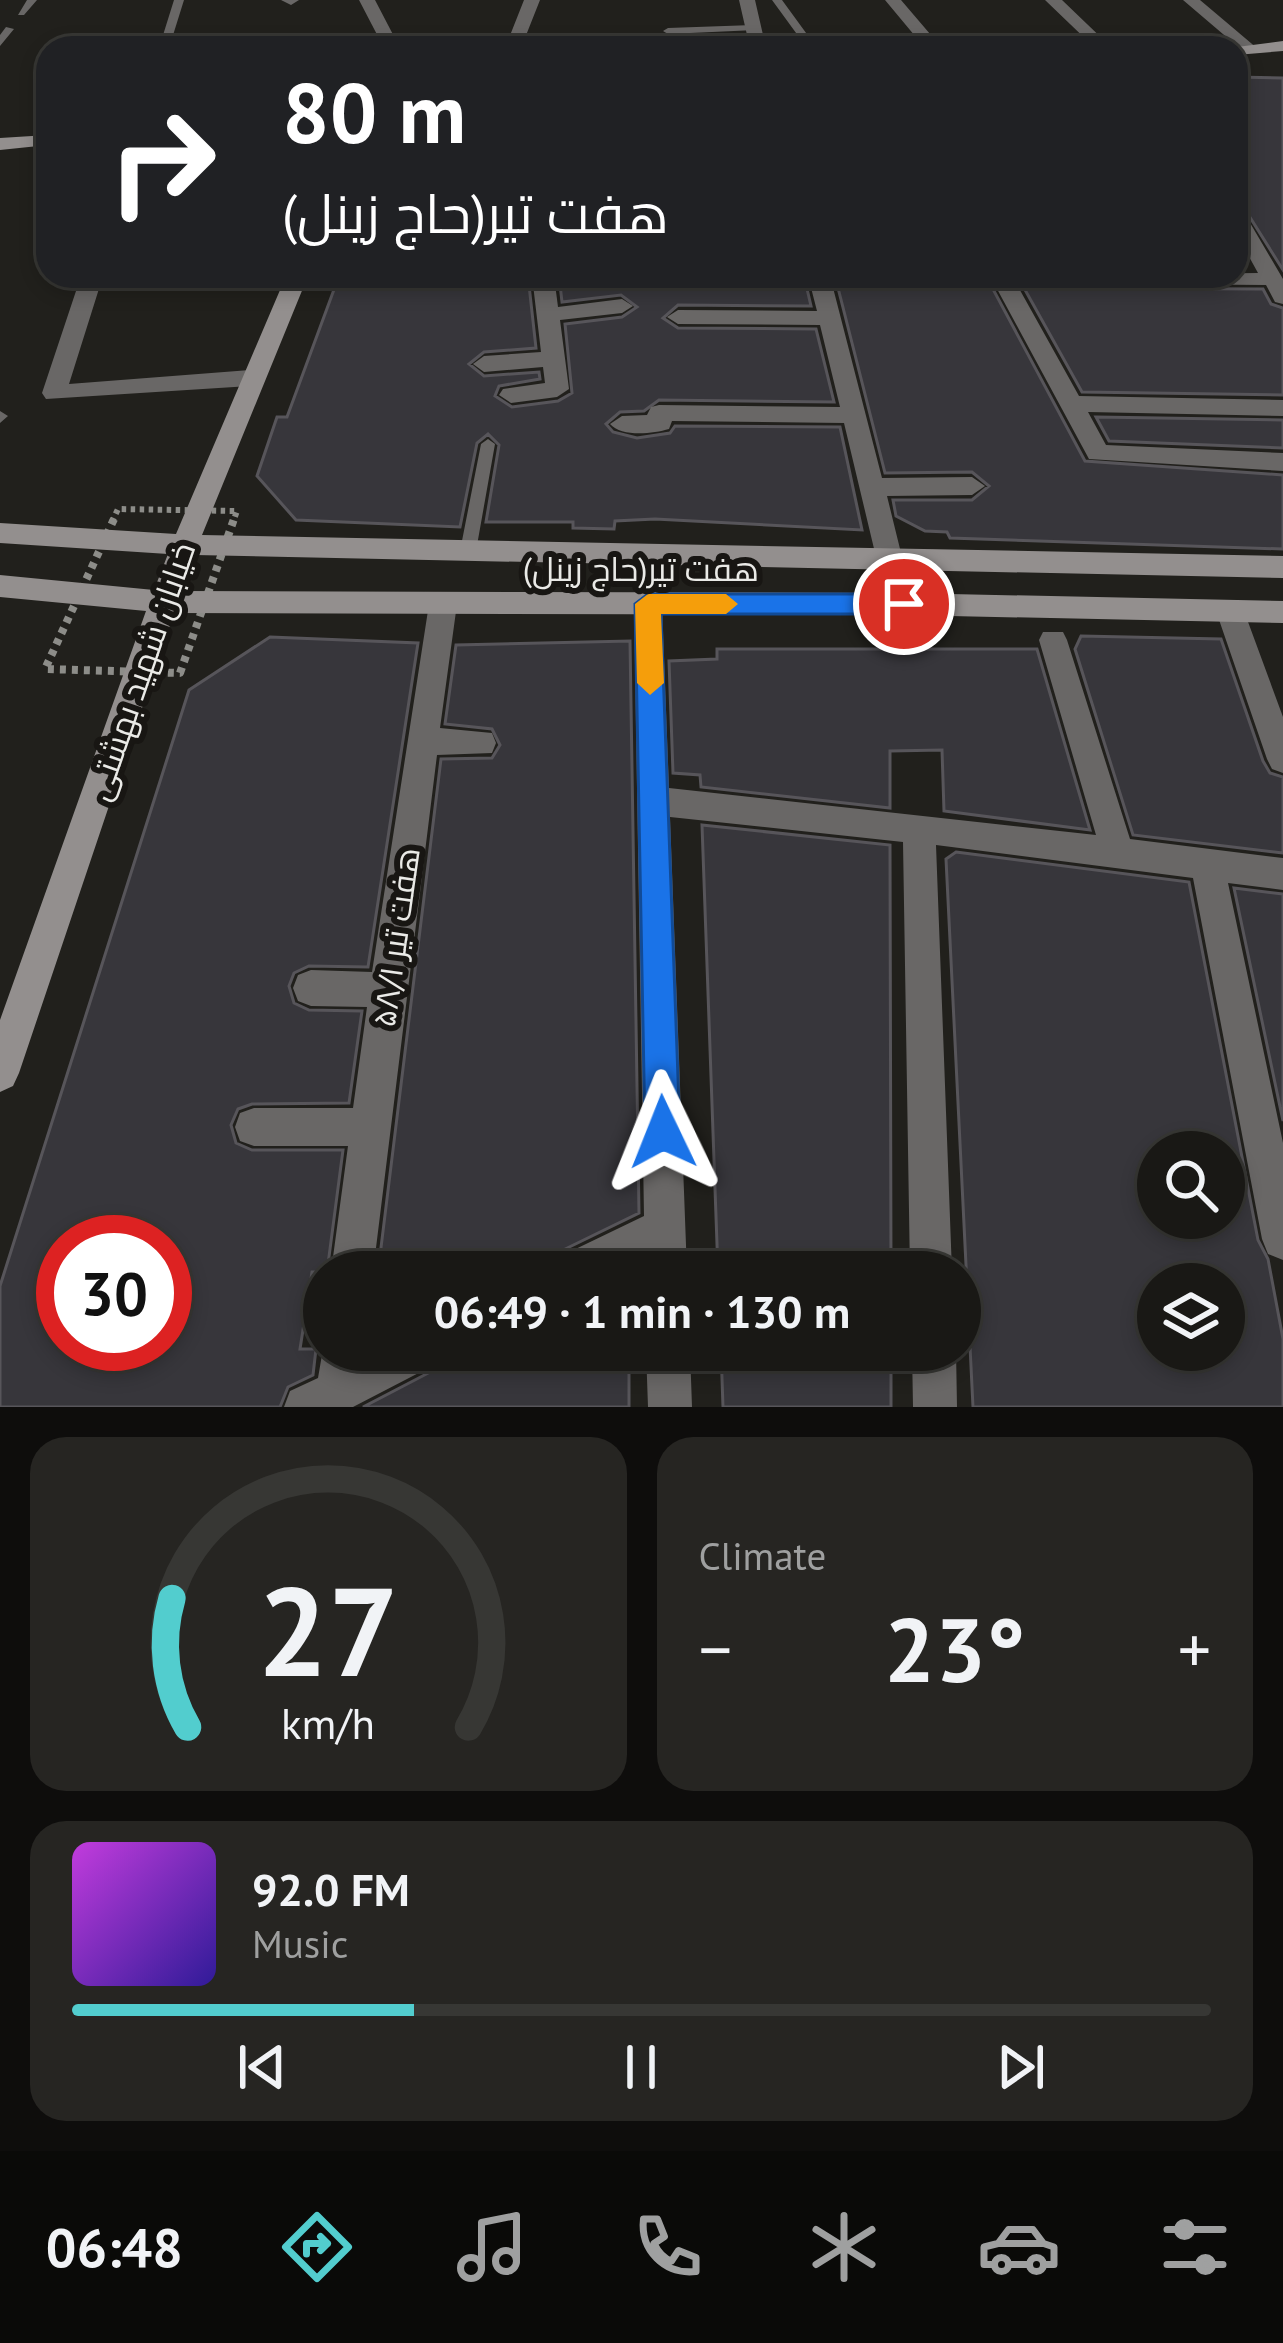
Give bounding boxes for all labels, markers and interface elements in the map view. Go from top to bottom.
text: 80 m [282,57,466,166]
icon: right [84,84,240,240]
text: هفت تیر(حاج زینل) [282,178,669,248]
street label: خیابان شهید بهشتی [76,536,204,806]
street label: هفت تیر(حاج زینل) [523,547,759,592]
pin [853,553,955,655]
icon: arrive [871,571,937,637]
street label: هفت تیر ۵۸/۱ [361,844,429,1030]
position arrow [600,1069,726,1195]
map controls [1137,1131,1245,1371]
button: search [1137,1131,1245,1239]
speed limit sign: 30 [36,1215,192,1371]
button: layers [1137,1263,1245,1371]
text: 06:49 · 1 min · 130 m [434,1282,850,1340]
text: Climate [699,1530,826,1581]
text: 27 [257,1549,399,1710]
text: 23° [884,1590,1025,1707]
text: − [699,1606,732,1691]
text: + [1178,1606,1211,1691]
text: km/h [281,1695,375,1751]
text: 92.0 FM [252,1860,410,1918]
text: Music [252,1918,348,1969]
icon: previous [229,2034,295,2100]
icon: pause [608,2034,674,2100]
icon: next [988,2034,1054,2100]
icon: directions [275,2205,359,2289]
icon: music [450,2205,534,2289]
icon: phone [626,2205,710,2289]
icon: climate [802,2205,886,2289]
icon: car [977,2205,1061,2289]
icon: filters [1153,2205,1237,2289]
text: 06:48 [46,2212,183,2282]

